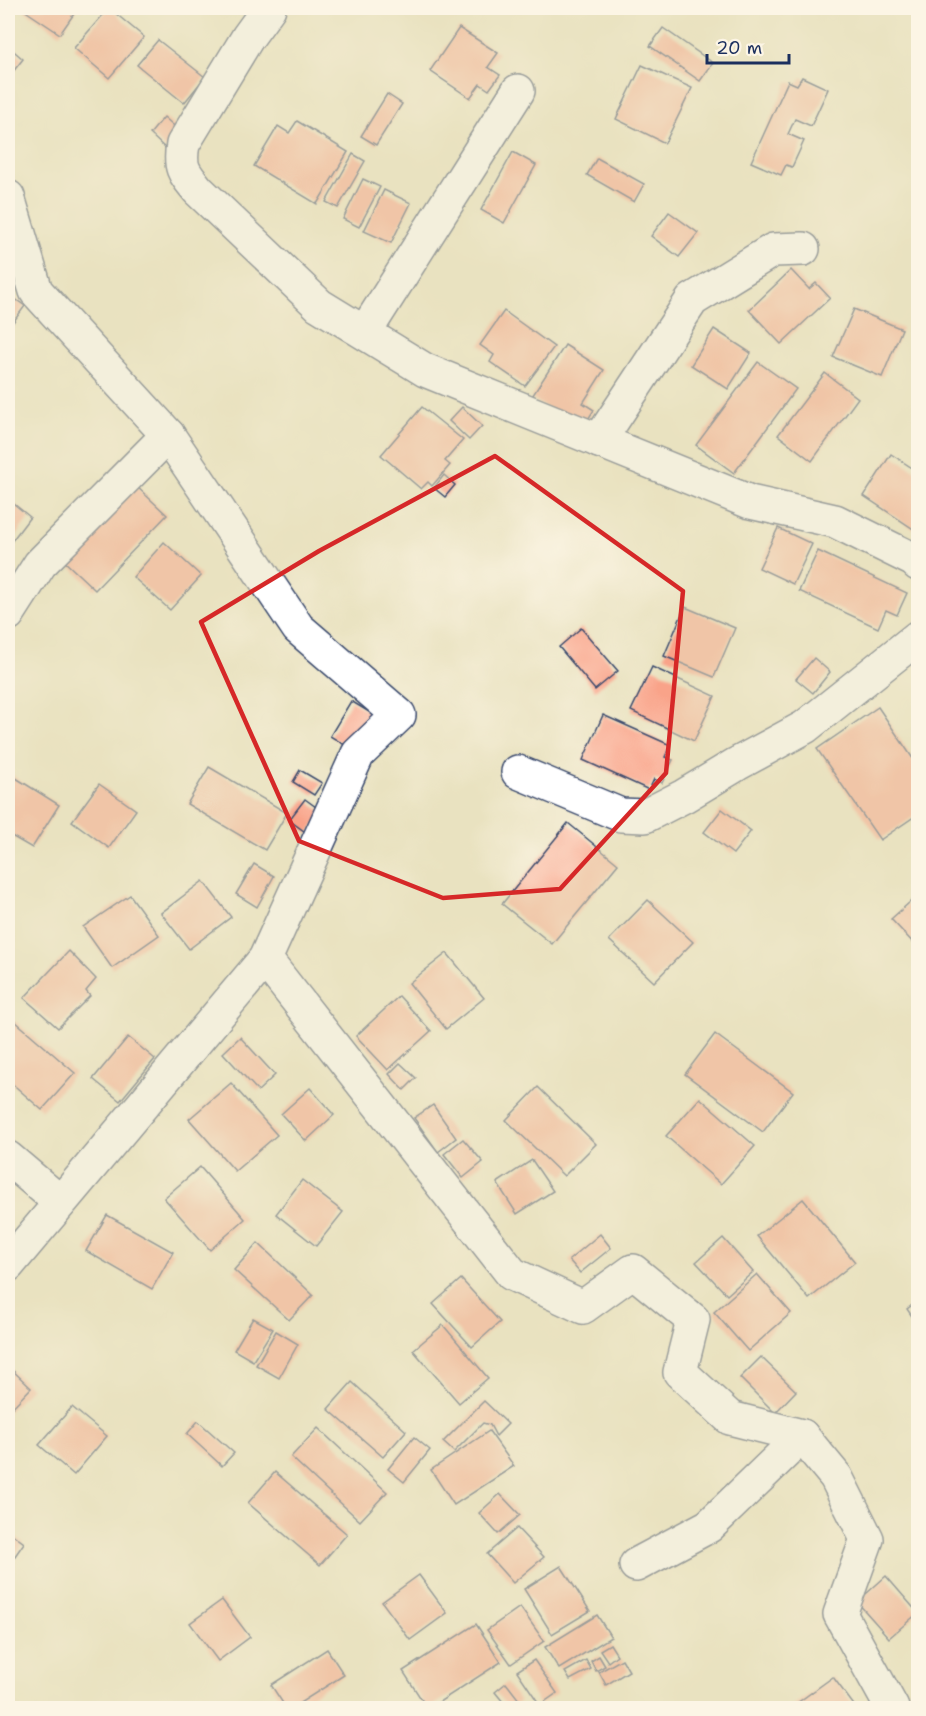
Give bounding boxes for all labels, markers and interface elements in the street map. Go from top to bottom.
scale bar [707,27,790,65]
text: 20 m [716,36,762,60]

